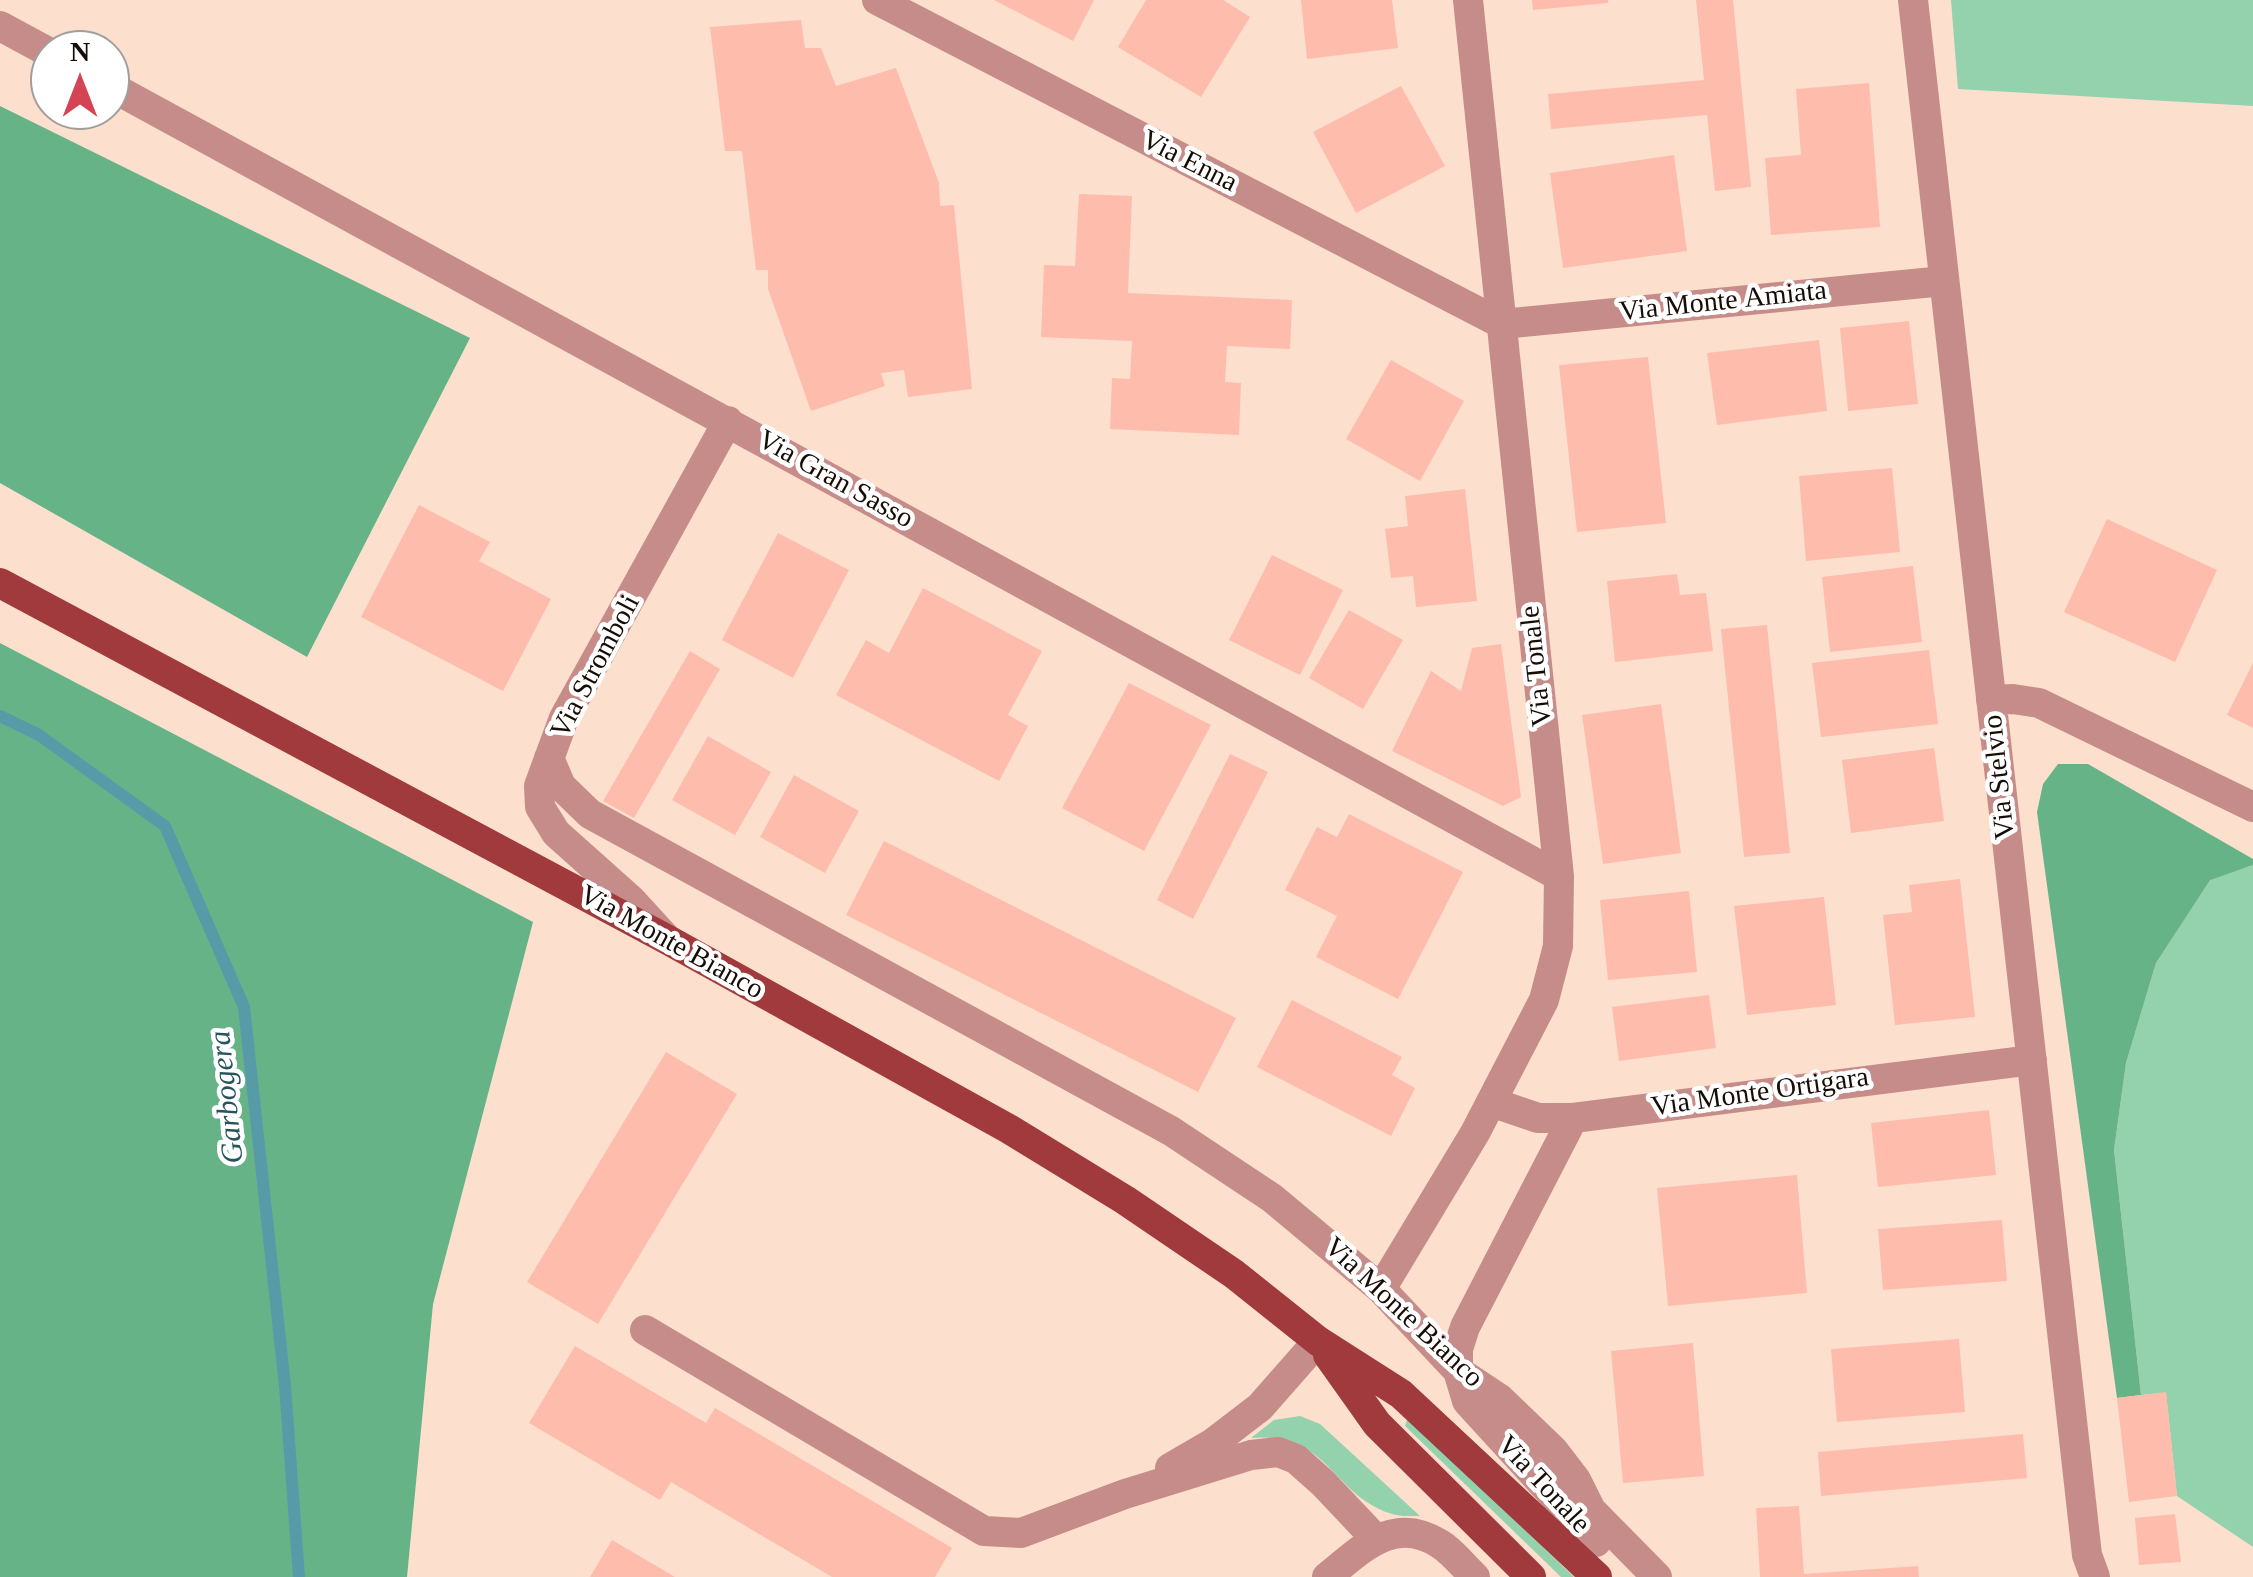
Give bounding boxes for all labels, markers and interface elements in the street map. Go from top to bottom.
north arrow [30,30,130,130]
text: N [70,36,90,67]
street label: Via Enna [1135,124,1243,200]
street label: Via Monte Amiata [1618,274,1828,330]
street label: Via Gran Sasso [751,423,919,537]
street label: Via Stromboli [544,589,648,745]
street label: Via Tonale [1514,604,1560,728]
street label: Via Stelvio [1977,713,2023,841]
street label: Via Monte Bianco [573,879,769,1007]
water label: Garbogera [203,1029,253,1165]
street label: Via Monte Ortigara [1649,1061,1871,1125]
street label: Via Monte Bianco [1317,1231,1489,1395]
street label: Via Tonale [1489,1429,1597,1541]

